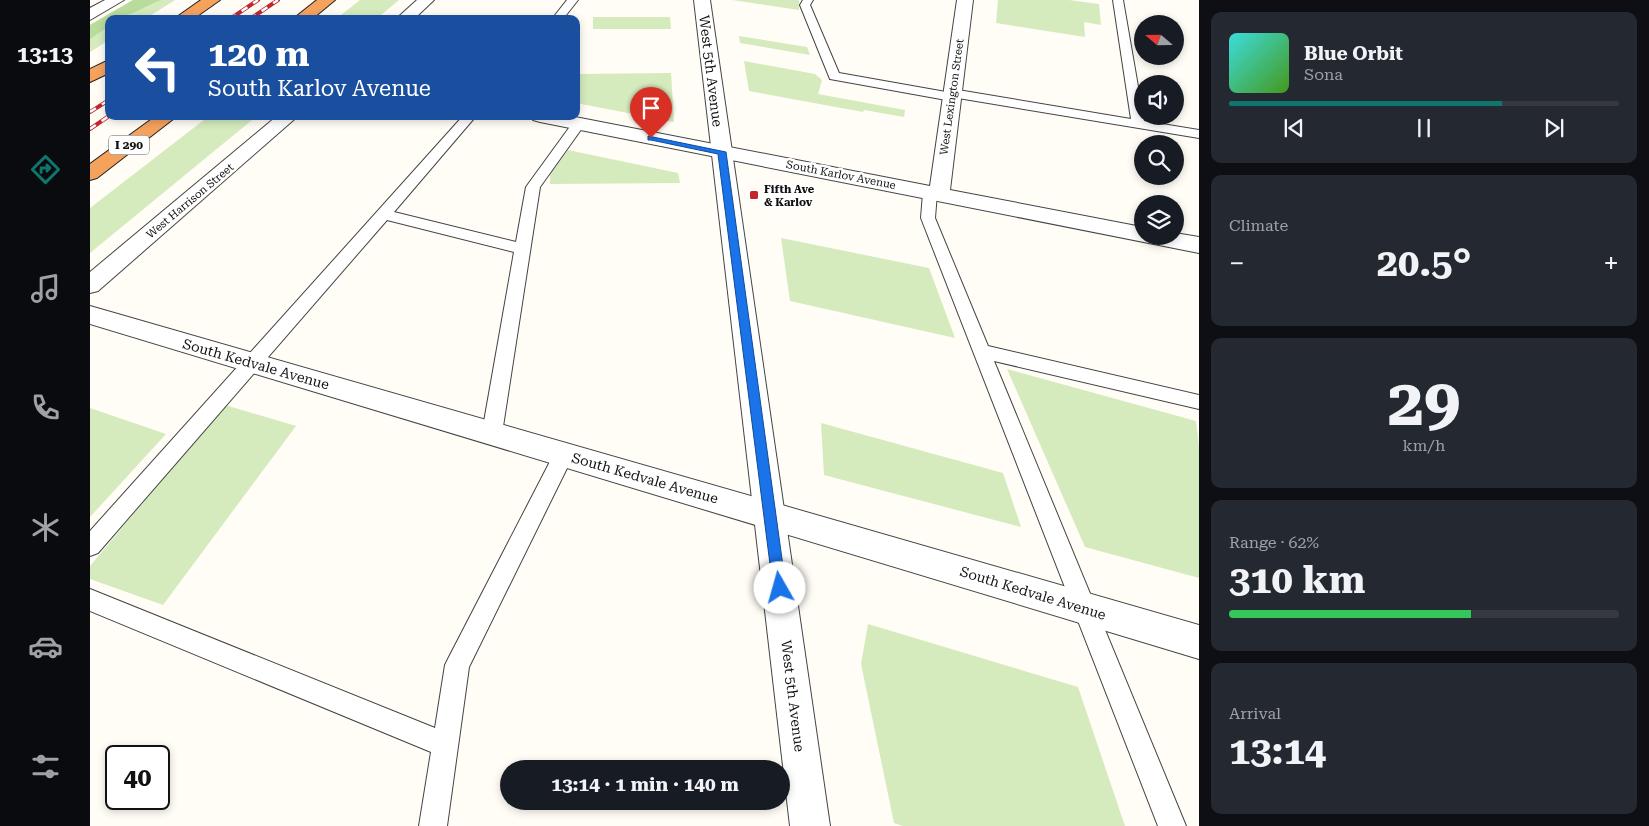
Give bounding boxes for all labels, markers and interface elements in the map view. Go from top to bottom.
street label: West 5th Avenue [696,14,726,128]
north arrow [1134,15,1184,65]
map controls [1134,15,1184,245]
text: 120 m [208,34,309,75]
icon: left [125,35,190,100]
street label: West Lexington Street [937,38,967,156]
text: 13:13 [17,42,73,67]
text: Blue Orbit [1304,42,1403,65]
text: Sona [1304,65,1343,84]
button: sound [1134,75,1184,125]
text: South Karlov Avenue [208,76,431,101]
pin [630,87,672,138]
icon: arrive [637,94,665,122]
icon: previous [1280,114,1308,142]
icon: pause [1410,114,1438,142]
icon: next [1540,114,1568,142]
button: search [1134,135,1184,185]
road number: I 290 [109,136,149,154]
icon: directions [28,152,63,187]
street label: South Karlov Avenue [785,158,897,192]
street label: West Harrison Street [144,161,236,241]
place label: Fifth Ave & Karlov [764,183,815,209]
marker: Fifth Ave & Karlov [748,189,760,201]
button: layers [1134,195,1184,245]
text: Climate [1229,216,1288,235]
text: 20.5° [1377,241,1471,285]
text: − [1229,247,1245,280]
text: + [1603,247,1619,280]
icon: music [28,271,63,306]
street label: South Kedvale Avenue [181,335,331,393]
text: 29 [1388,365,1460,441]
icon: phone [28,390,63,425]
text: km/h [1403,436,1445,455]
street label: South Kedvale Avenue [570,449,720,507]
icon: climate [28,510,63,545]
text: Range · 62% [1229,533,1319,552]
text: 310 km [1229,558,1365,602]
position arrow [753,561,805,613]
street label: South Kedvale Avenue [958,563,1108,623]
icon: car [28,629,63,664]
street label: West 5th Avenue [778,639,808,753]
text: Arrival [1229,704,1281,723]
text: 13:14 [1229,729,1326,773]
speed limit sign: 40 [105,745,170,810]
icon: filters [28,749,63,784]
text: 13:14 · 1 min · 140 m [551,773,739,796]

